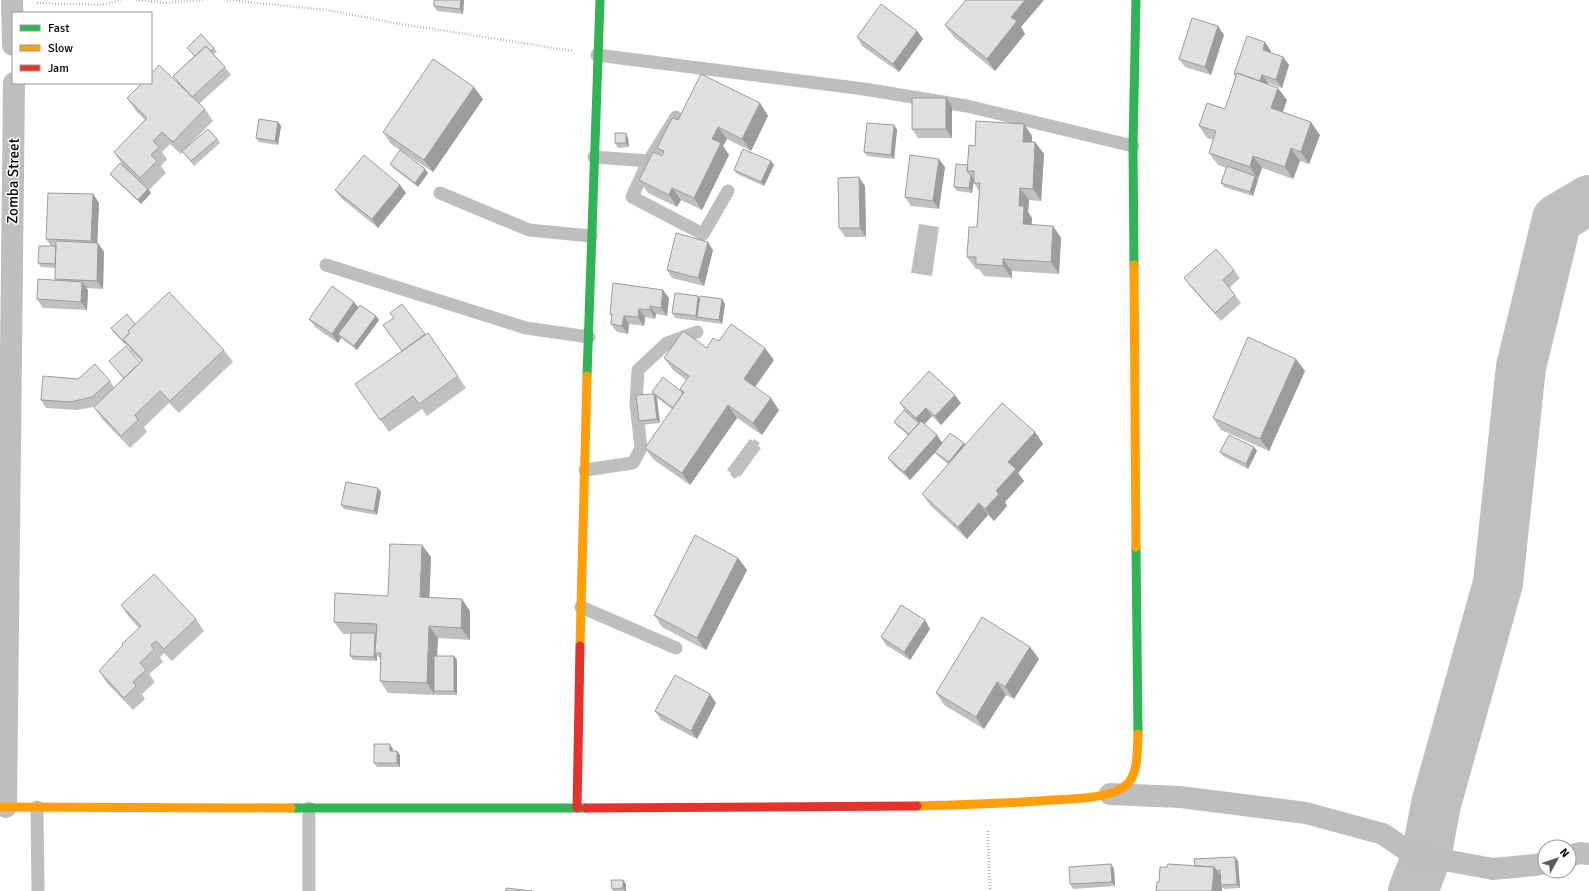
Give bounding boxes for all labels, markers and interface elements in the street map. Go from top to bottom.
legend [12,12,152,84]
text: Fast [48,21,69,36]
text: Slow [48,41,73,56]
text: Jam [48,61,69,76]
street label: Zomba Street [3,138,23,224]
north arrow [1537,839,1577,879]
text: N [1557,846,1572,860]

